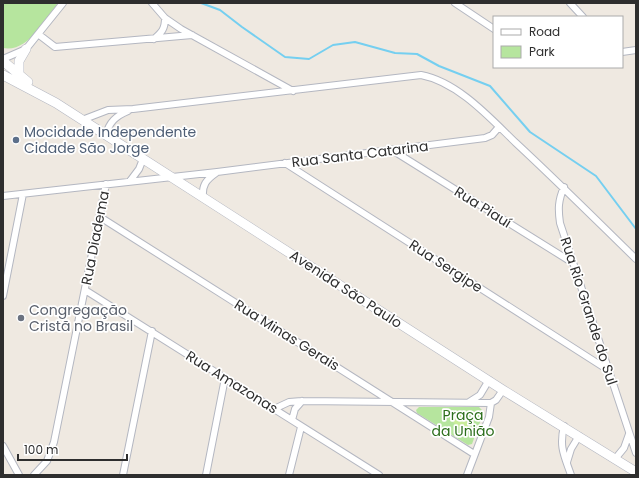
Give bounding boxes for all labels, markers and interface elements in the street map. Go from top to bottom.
legend [493,16,623,68]
text: Road [529,23,560,40]
text: Park [529,43,556,60]
place label: Mocidade Independente Cidade São Jorge [24,122,197,158]
marker: Mocidade Independente Cidade São Jorge [11,135,21,145]
street label: Rua Santa Catarina [291,136,429,172]
street label: Rua Piauí [451,182,516,233]
street label: Rua Diadema [76,189,114,287]
street label: Rua Rio Grande do Sul [556,234,622,388]
street label: Rua Sergipe [405,235,487,297]
street label: Avenida São Paulo [286,245,406,333]
street label: Rua Minas Gerais [231,295,343,375]
place label: Congregação Cristã no Brasil [29,300,133,336]
marker: Congregação Cristã no Brasil [16,313,26,323]
street label: Rua Amazonas [182,346,282,418]
park label: Praça da União [432,405,495,441]
scale bar [18,436,127,462]
text: 100 m [24,441,58,458]

